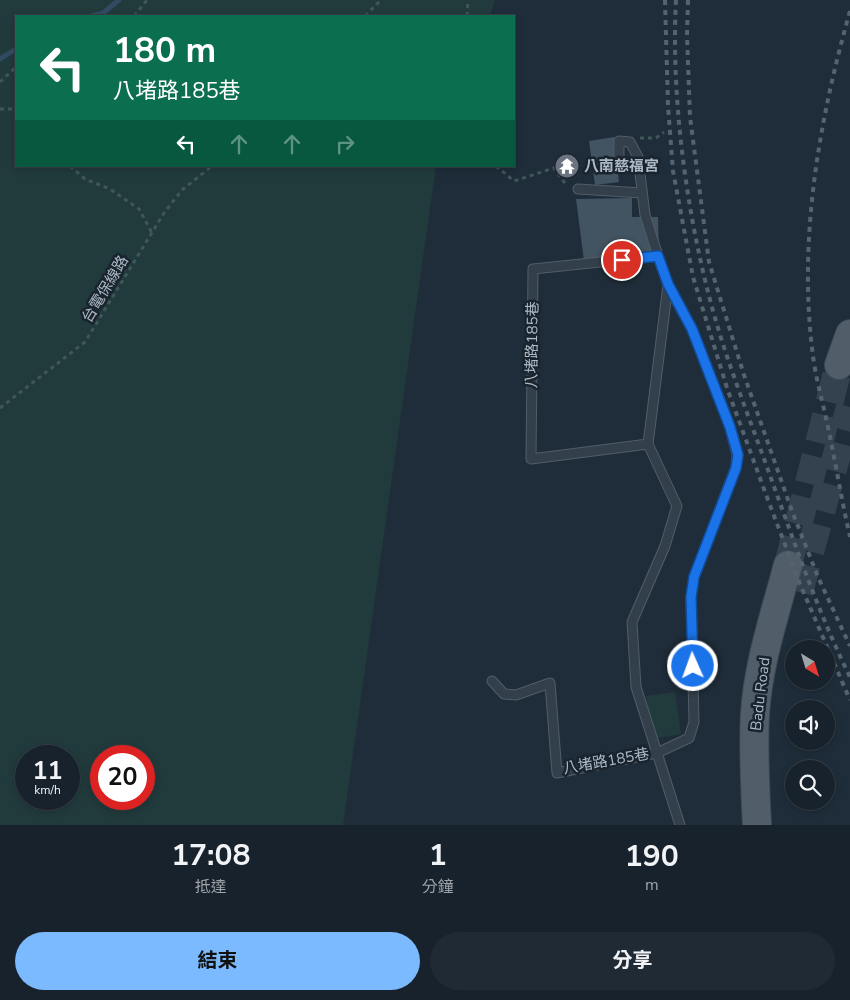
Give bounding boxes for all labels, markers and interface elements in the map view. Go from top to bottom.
text: 180 m [113,27,216,74]
icon: left [30,35,95,100]
text: 八堵路185巷 [113,76,241,106]
icon: left [172,130,200,158]
icon: ahead [225,130,253,158]
icon: ahead [278,130,306,158]
icon: right [331,130,359,158]
temple icon: 八南慈福宮 [554,153,580,179]
place label: 八南慈福宮 [584,156,659,176]
pin [601,239,643,281]
icon: arrive [608,246,636,274]
street label: 台電保線路 [77,252,133,326]
street label: 八堵路185巷 [521,301,543,389]
position arrow [666,639,718,691]
north arrow [785,640,835,690]
map controls [785,640,835,810]
street label: Badu Road [746,656,774,732]
button: sound [785,700,835,750]
street label: 八堵路185巷 [561,744,651,778]
speed limit sign: 20 [90,745,155,810]
text: 11 [32,754,63,788]
button: search [785,760,835,810]
text: km/h [34,782,61,798]
text: 17:08 [171,835,251,876]
text: 1 [429,835,447,876]
text: 190 [625,836,679,877]
text: m [645,874,659,896]
text: 抵達 [195,876,227,898]
text: 分鐘 [422,876,454,898]
button: 結束 [15,932,420,990]
button: 分享 [430,932,835,990]

